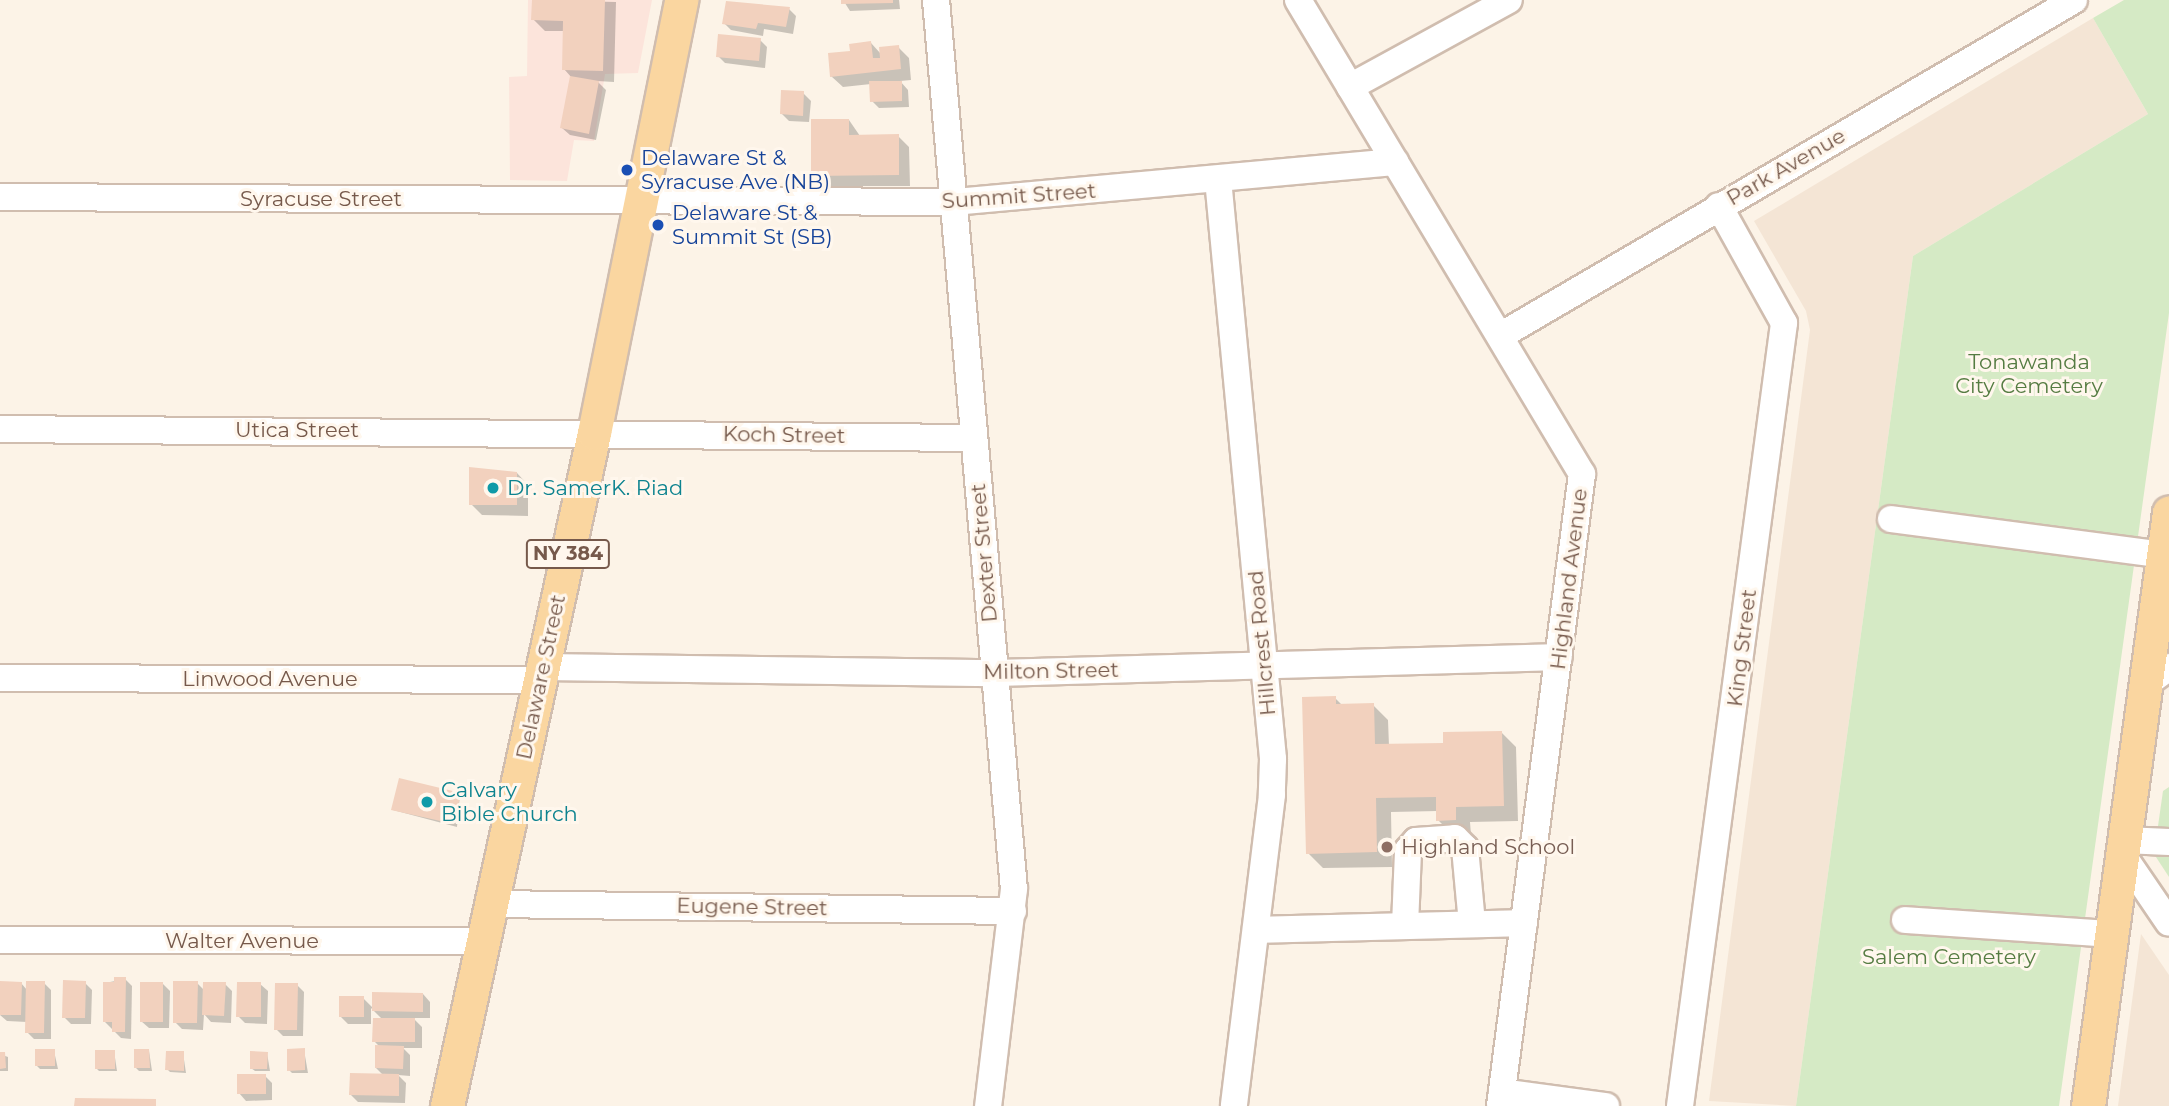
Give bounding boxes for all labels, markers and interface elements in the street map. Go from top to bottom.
street label: Park Avenue [1722,123,1850,211]
place label: Delaware St & Syracuse Ave (NB) [641,145,830,195]
marker: Delaware St & Syracuse Ave (NB) [619,162,635,178]
street label: Summit Street [941,178,1097,214]
street label: Syracuse Street [240,186,402,212]
place label: Delaware St & Summit St (SB) [672,200,833,250]
marker: Delaware St & Summit St (SB) [650,217,666,233]
park label: Tonawanda City Cemetery [1955,349,2103,399]
street label: Utica Street [235,417,359,443]
street label: Koch Street [723,421,845,449]
place label: Dr. SamerK. Riad [507,475,683,501]
marker: Dr. SamerK. Riad [485,480,501,496]
street label: Dexter Street [965,483,1003,623]
street label: Highland Avenue [1545,487,1593,671]
road number: NY 384 [524,538,612,569]
street label: Hillcrest Road [1243,569,1281,717]
street label: King Street [1722,588,1762,708]
street label: Delaware Street [511,592,571,762]
street label: Milton Street [983,657,1119,685]
street label: Linwood Avenue [182,666,358,692]
place label: Calvary Bible Church [441,777,578,827]
marker: Calvary Bible Church [419,794,435,810]
place label: Highland School [1401,834,1575,860]
marker: Highland School [1379,839,1395,855]
street label: Eugene Street [676,893,828,921]
street label: Walter Avenue [165,928,319,954]
park label: Salem Cemetery [1862,944,2036,970]

